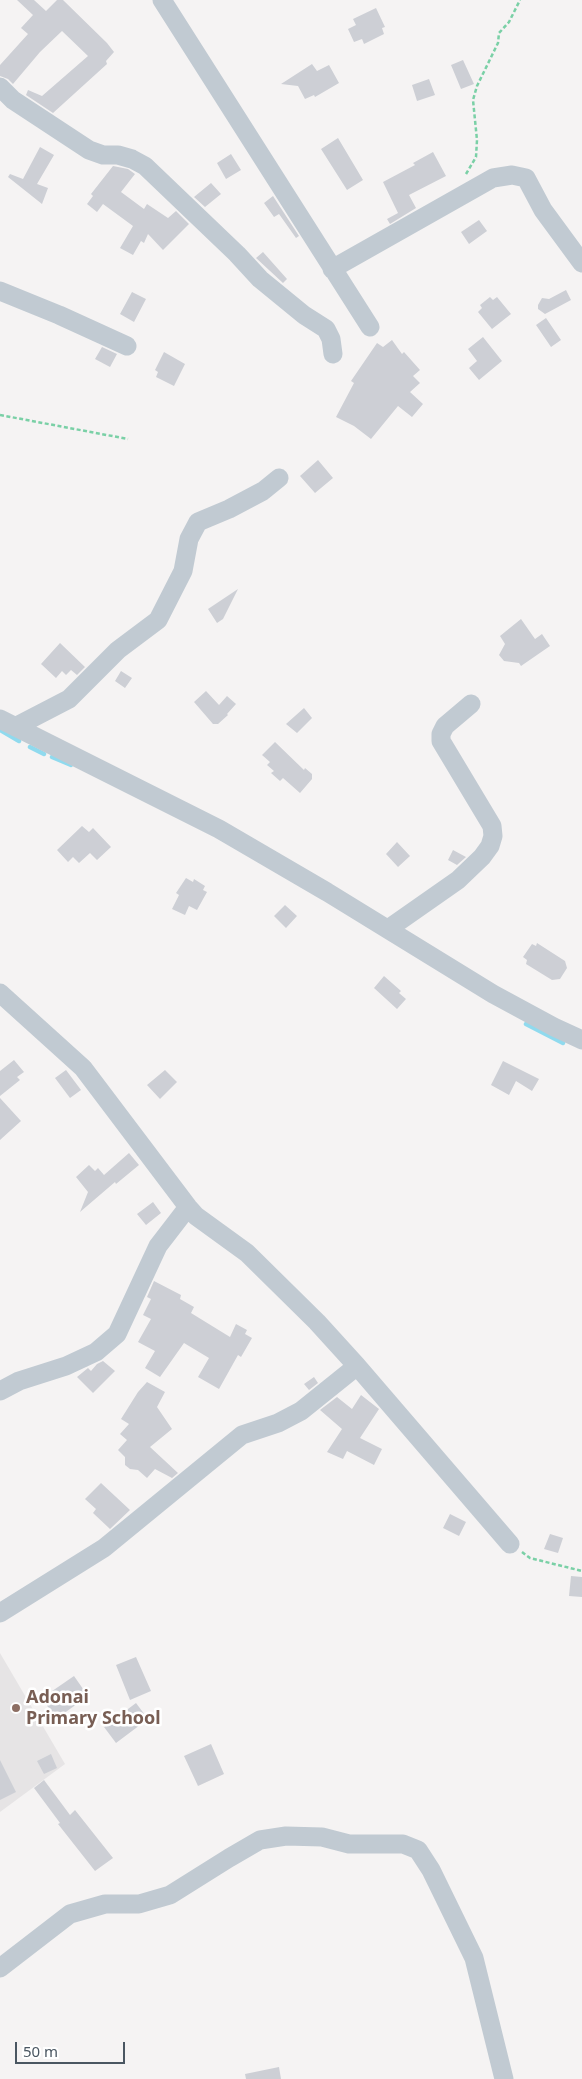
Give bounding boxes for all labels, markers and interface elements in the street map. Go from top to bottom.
place label: Adonai Primary School [26,1687,161,1730]
marker: Adonai Primary School [10,1702,22,1714]
scale bar [18,2032,128,2064]
text: 50 m [23,2041,58,2061]

